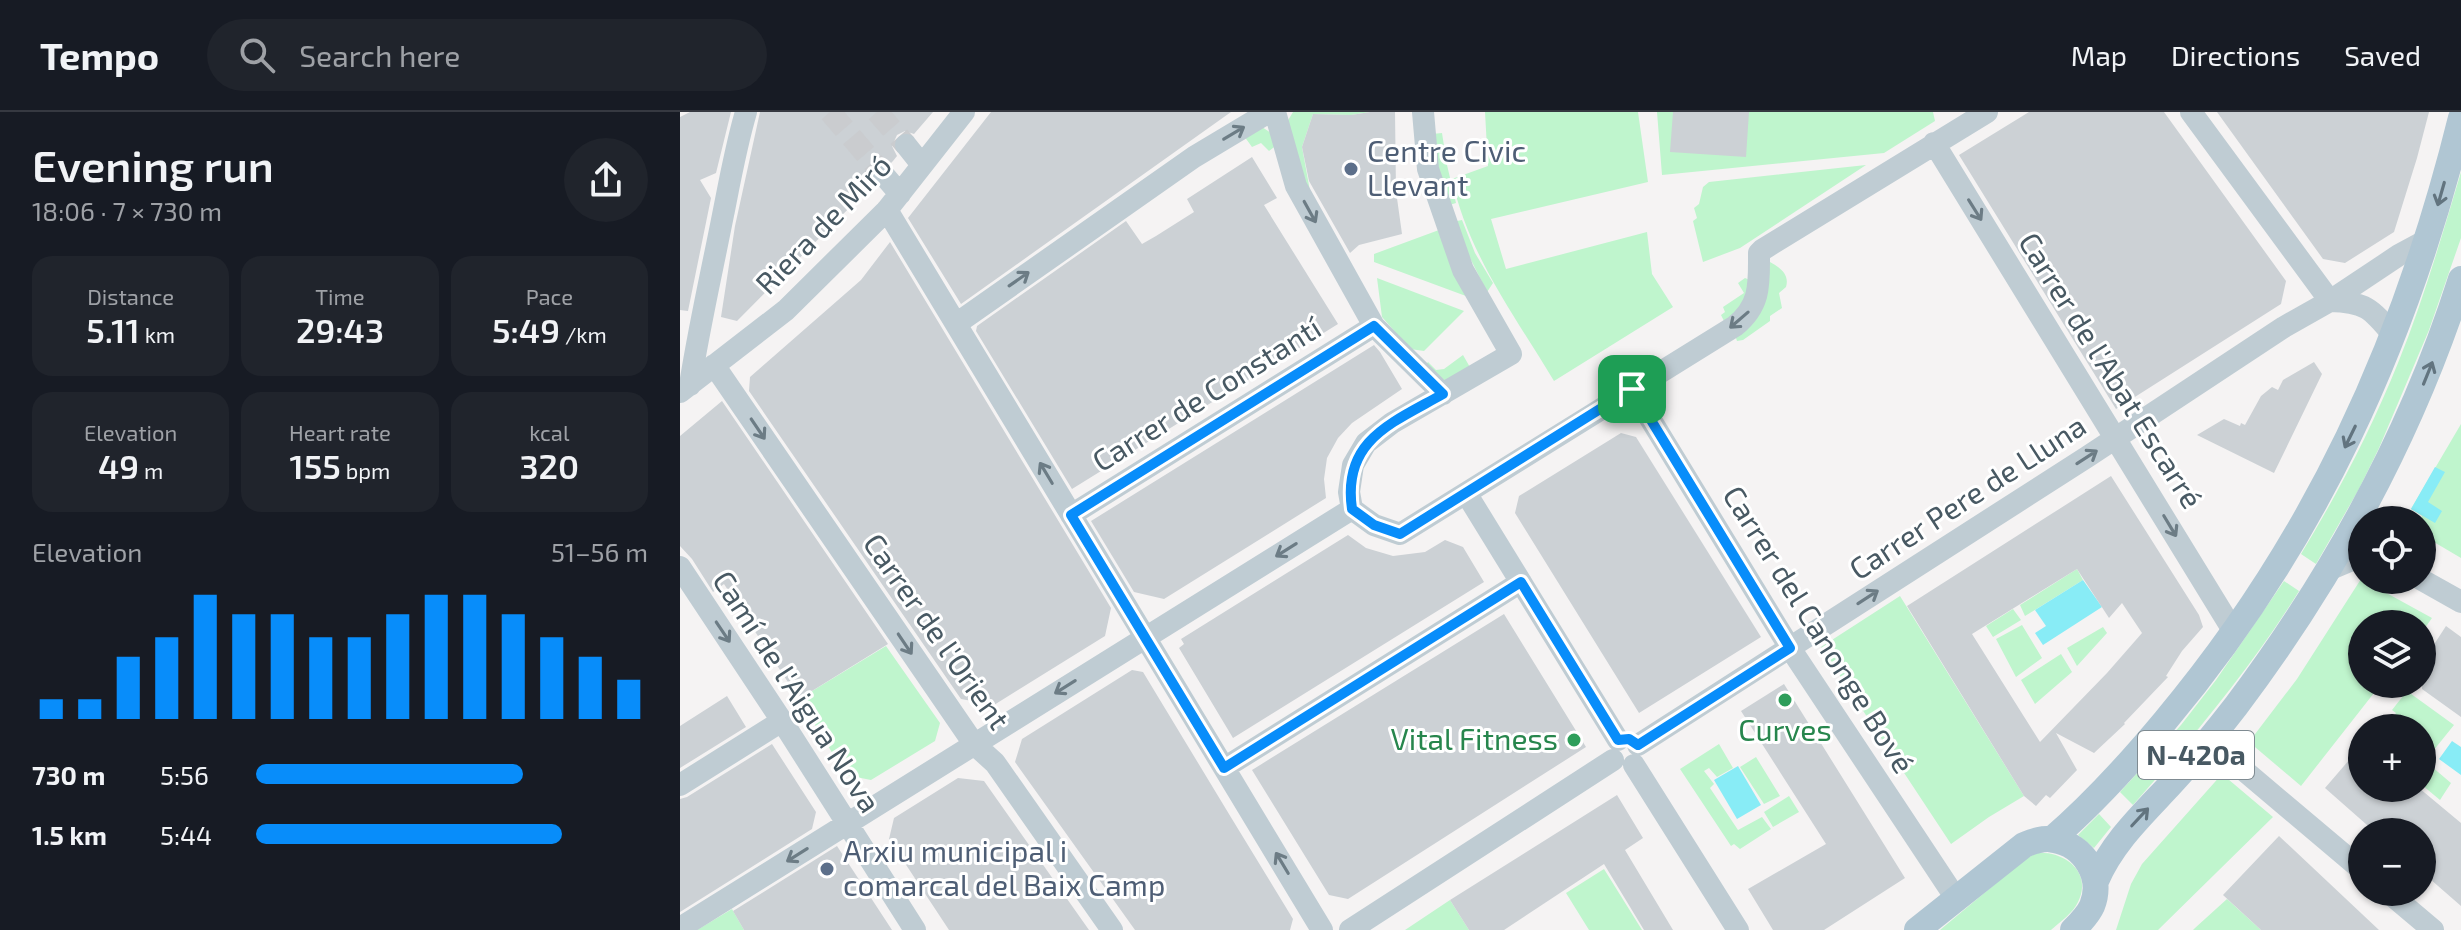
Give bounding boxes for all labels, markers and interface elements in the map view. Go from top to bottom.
search box [207,19,767,91]
text: Tempo [40,32,159,78]
icon: search [235,33,279,77]
text: Search here [299,37,460,73]
text: Map [2071,38,2127,72]
text: Directions [2171,38,2300,72]
text: Saved [2344,38,2421,72]
one-way arrow [1222,125,1245,141]
place label: Centre Civic Llevant [1367,132,1526,202]
text: Evening run [32,138,274,191]
button: share [564,138,648,222]
street label: Riera de Miró [747,146,898,301]
marker: Centre Civic Llevant [1342,160,1360,178]
one-way arrow [2432,180,2447,206]
text: 18:06 · 7 × 730 m [32,195,222,226]
one-way arrow [1967,198,1984,220]
one-way arrow [1302,199,1318,223]
street label: Carrer de l'Abat Escarré [2012,225,2211,514]
one-way arrow [1008,271,1030,287]
text: Distance [87,283,174,309]
text: Time [315,283,365,309]
text: Pace [526,283,573,309]
street label: Carrer de Constantí [1085,308,1328,478]
text: 5.11 [86,309,140,350]
text: 29:43 [296,309,384,350]
text: 5:49 [492,309,560,350]
one-way arrow [1730,311,1750,329]
text: km [140,321,175,347]
text: /km [560,321,607,347]
pin [1598,355,1666,423]
one-way arrow [2421,361,2436,386]
icon: arrive [1610,367,1654,411]
street label: Carrer Pere de Lluna [1842,406,2092,586]
one-way arrow [750,418,766,440]
text: Elevation [84,419,177,445]
text: Heart rate [289,419,391,445]
text: kcal [529,419,569,445]
one-way arrow [2342,425,2357,449]
text: 49 [98,445,139,486]
text: 155 [290,445,341,486]
text: 320 [520,445,579,486]
one-way arrow [2076,449,2098,465]
text: m [139,457,163,483]
text: bpm [341,457,390,483]
one-way arrow [1037,462,1053,485]
street label: Carrer del Canonge Bové [1717,479,1923,779]
map controls [2348,506,2436,906]
button: locate [2348,506,2436,594]
one-way arrow [2162,514,2178,537]
street label: Carrer de l'Orient [857,526,1018,736]
text: Elevation [32,536,142,567]
text: 51–56 m [551,536,648,567]
one-way arrow [1275,542,1298,558]
street label: Camí de l'Aigua Nova [706,563,889,818]
one-way arrow [1857,589,1879,606]
button: layers [2348,610,2436,698]
one-way arrow [715,621,731,643]
one-way arrow [897,632,913,654]
one-way arrow [1054,680,1077,696]
marker: Curves [1776,691,1794,709]
place label: Curves [1738,711,1832,747]
button: + [2348,714,2436,802]
place label: Vital Fitness [1390,720,1558,756]
marker: Vital Fitness [1565,731,1583,749]
road number: N-420a [2138,731,2254,779]
text: 730 m [32,759,105,790]
text: 5:56 [160,759,209,790]
one-way arrow [2131,807,2150,827]
button: − [2348,818,2436,906]
text: 1.5 km [32,819,107,850]
text: 5:44 [160,819,212,850]
place label: Arxiu municipal i comarcal del Baix Camp [843,832,1165,902]
one-way arrow [786,847,809,863]
one-way arrow [1274,852,1290,875]
marker: Arxiu municipal i comarcal del Baix Camp [818,860,836,878]

